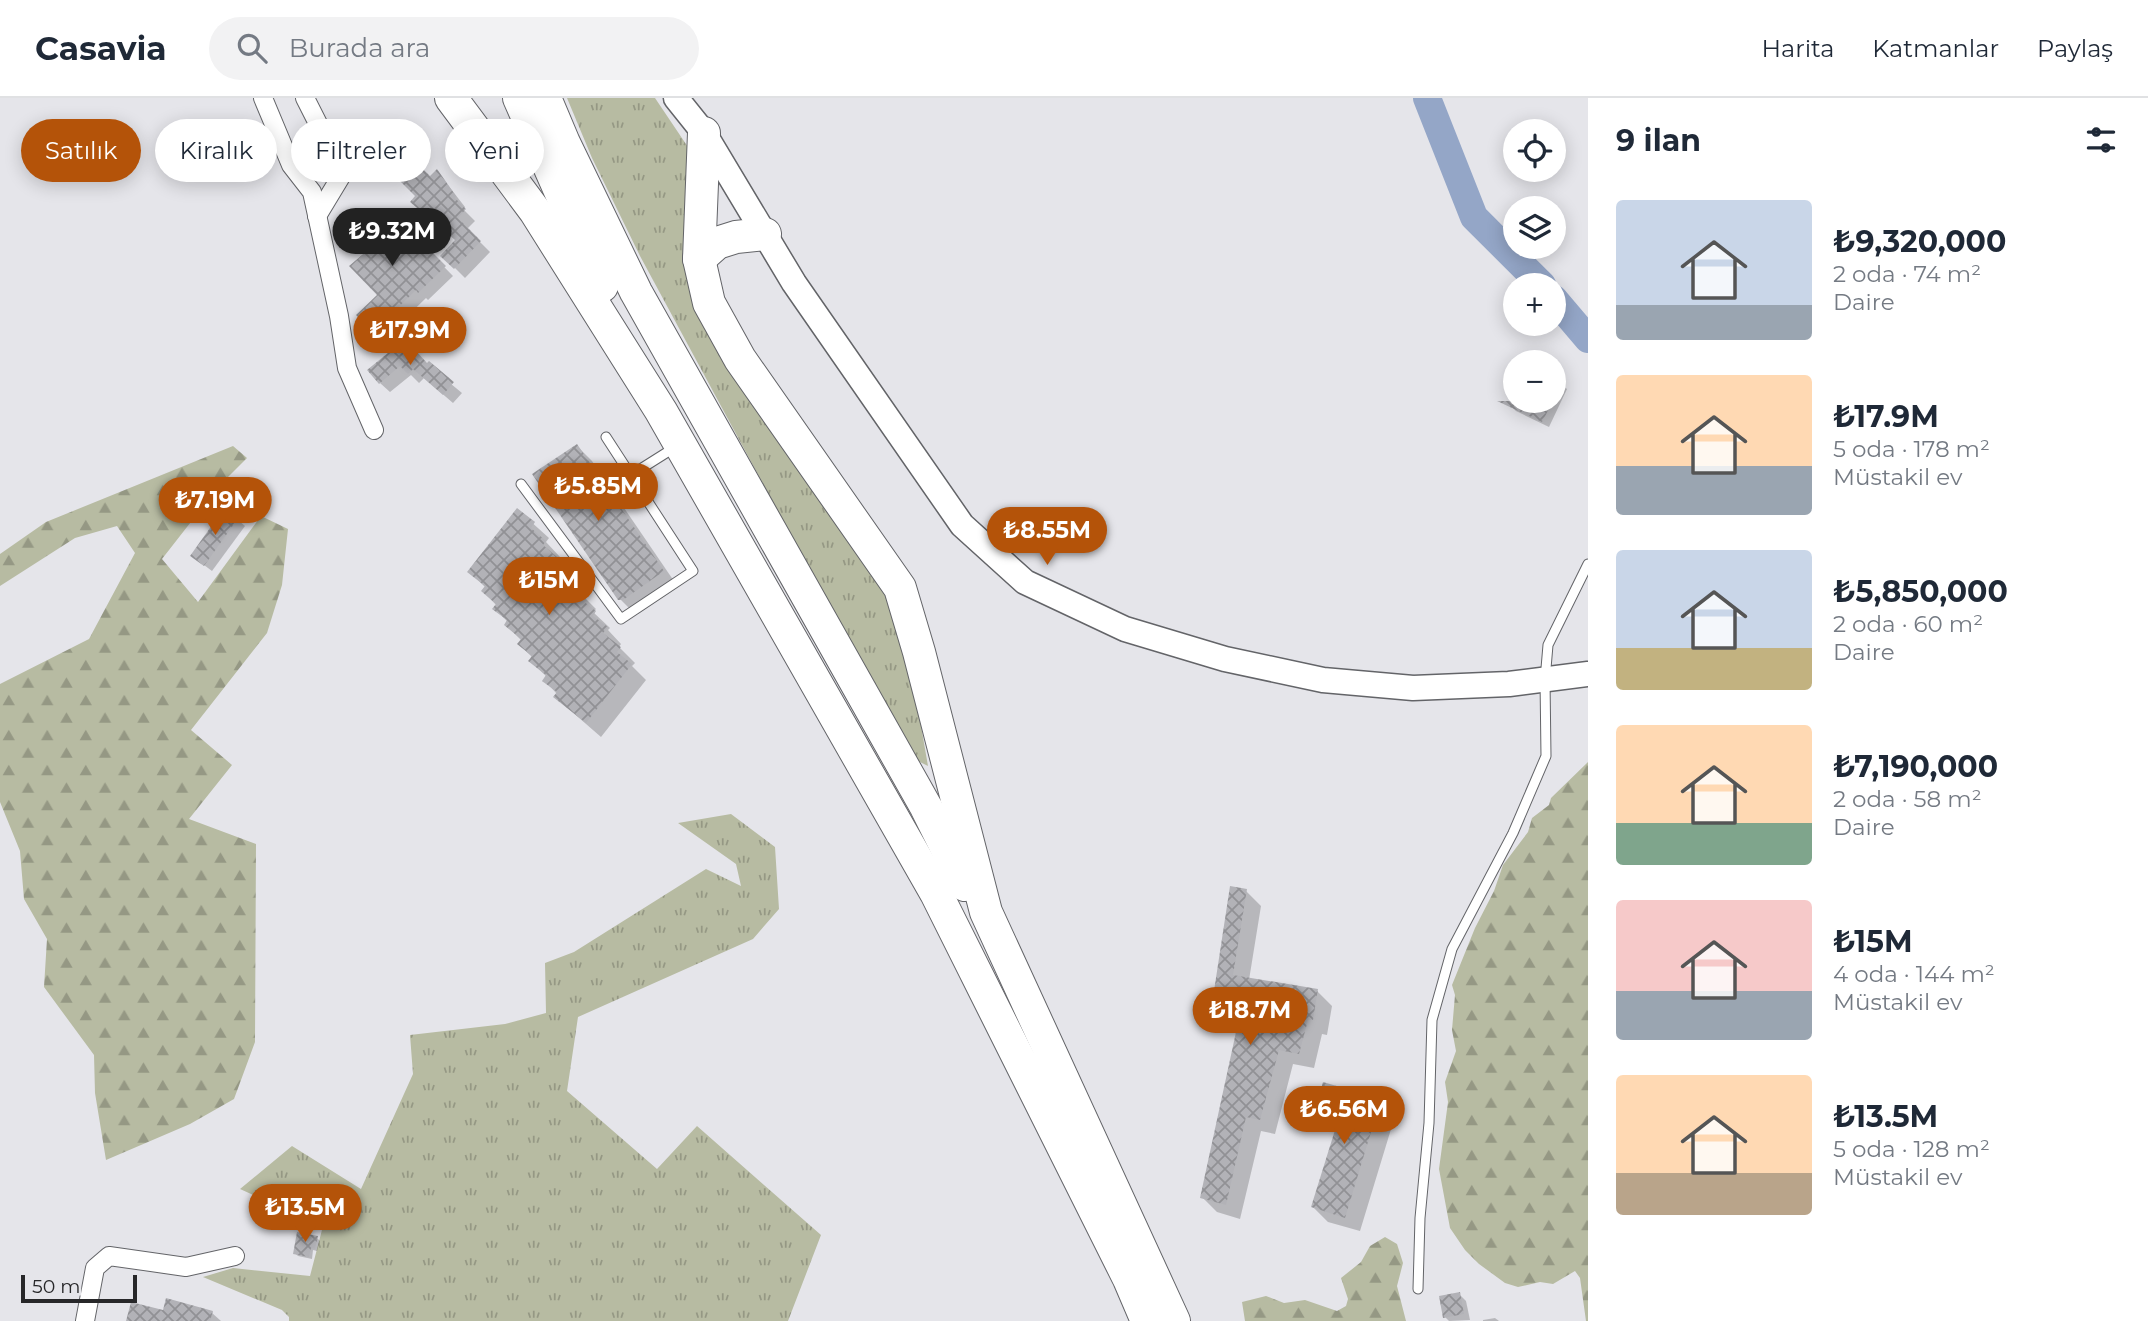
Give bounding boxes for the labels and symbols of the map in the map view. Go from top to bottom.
pin: ₺9.32M [335,208,449,268]
pin: ₺17.9M [353,308,467,367]
pin: ₺5.85M [541,464,655,523]
pin: ₺7.19M [158,478,272,537]
pin: ₺8.55M [990,508,1104,567]
pin: ₺15M [508,558,590,617]
pin: ₺18.7M [1193,988,1307,1047]
pin: ₺6.56M [1287,1086,1401,1146]
pin: ₺13.5M [248,1184,362,1244]
scale bar [21,1272,136,1304]

